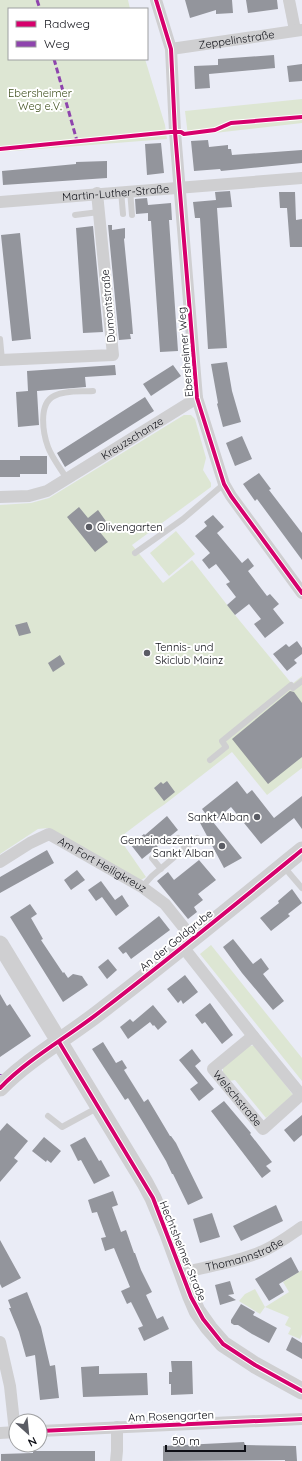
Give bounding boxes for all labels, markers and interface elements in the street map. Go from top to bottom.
legend [8,8,148,60]
text: Radweg [44,16,90,31]
street label: Zeppelinstraße [197,27,275,52]
text: Weg [44,36,70,51]
park label: Ebersheimer Weg e.V. [8,86,73,113]
street label: Martin-Luther-Straße [62,182,170,204]
street label: Dumontstraße [98,269,118,343]
street label: Ebersheimer Weg [174,306,196,398]
street label: Kreuzschanze [99,414,166,463]
place label: Olivengarten [97,520,163,534]
marker: Olivengarten [84,522,94,532]
place label: Tennis- und Skiclub Mainz [155,640,223,667]
marker: Tennis- und Skiclub Mainz [142,648,152,658]
place label: Sankt Alban [188,810,249,824]
marker: Sankt Alban [252,812,262,822]
place label: Gemeindezentrum Sankt Alban [120,833,214,860]
street label: Am Fort Heiligkreuz [56,834,150,895]
marker: Gemeindezentrum Sankt Alban [217,841,227,851]
street label: An der Goldgrube [137,906,215,974]
street label: Welschstraße [210,1067,265,1129]
street label: Hechtsheimer Straße [156,1199,210,1303]
street label: Thomannstraße [204,1235,286,1274]
street label: Am Rosengarten [128,1408,214,1424]
north arrow [8,1413,48,1453]
scale bar [166,1427,245,1453]
text: 50 m [172,1433,200,1448]
text: N [26,1434,39,1450]

